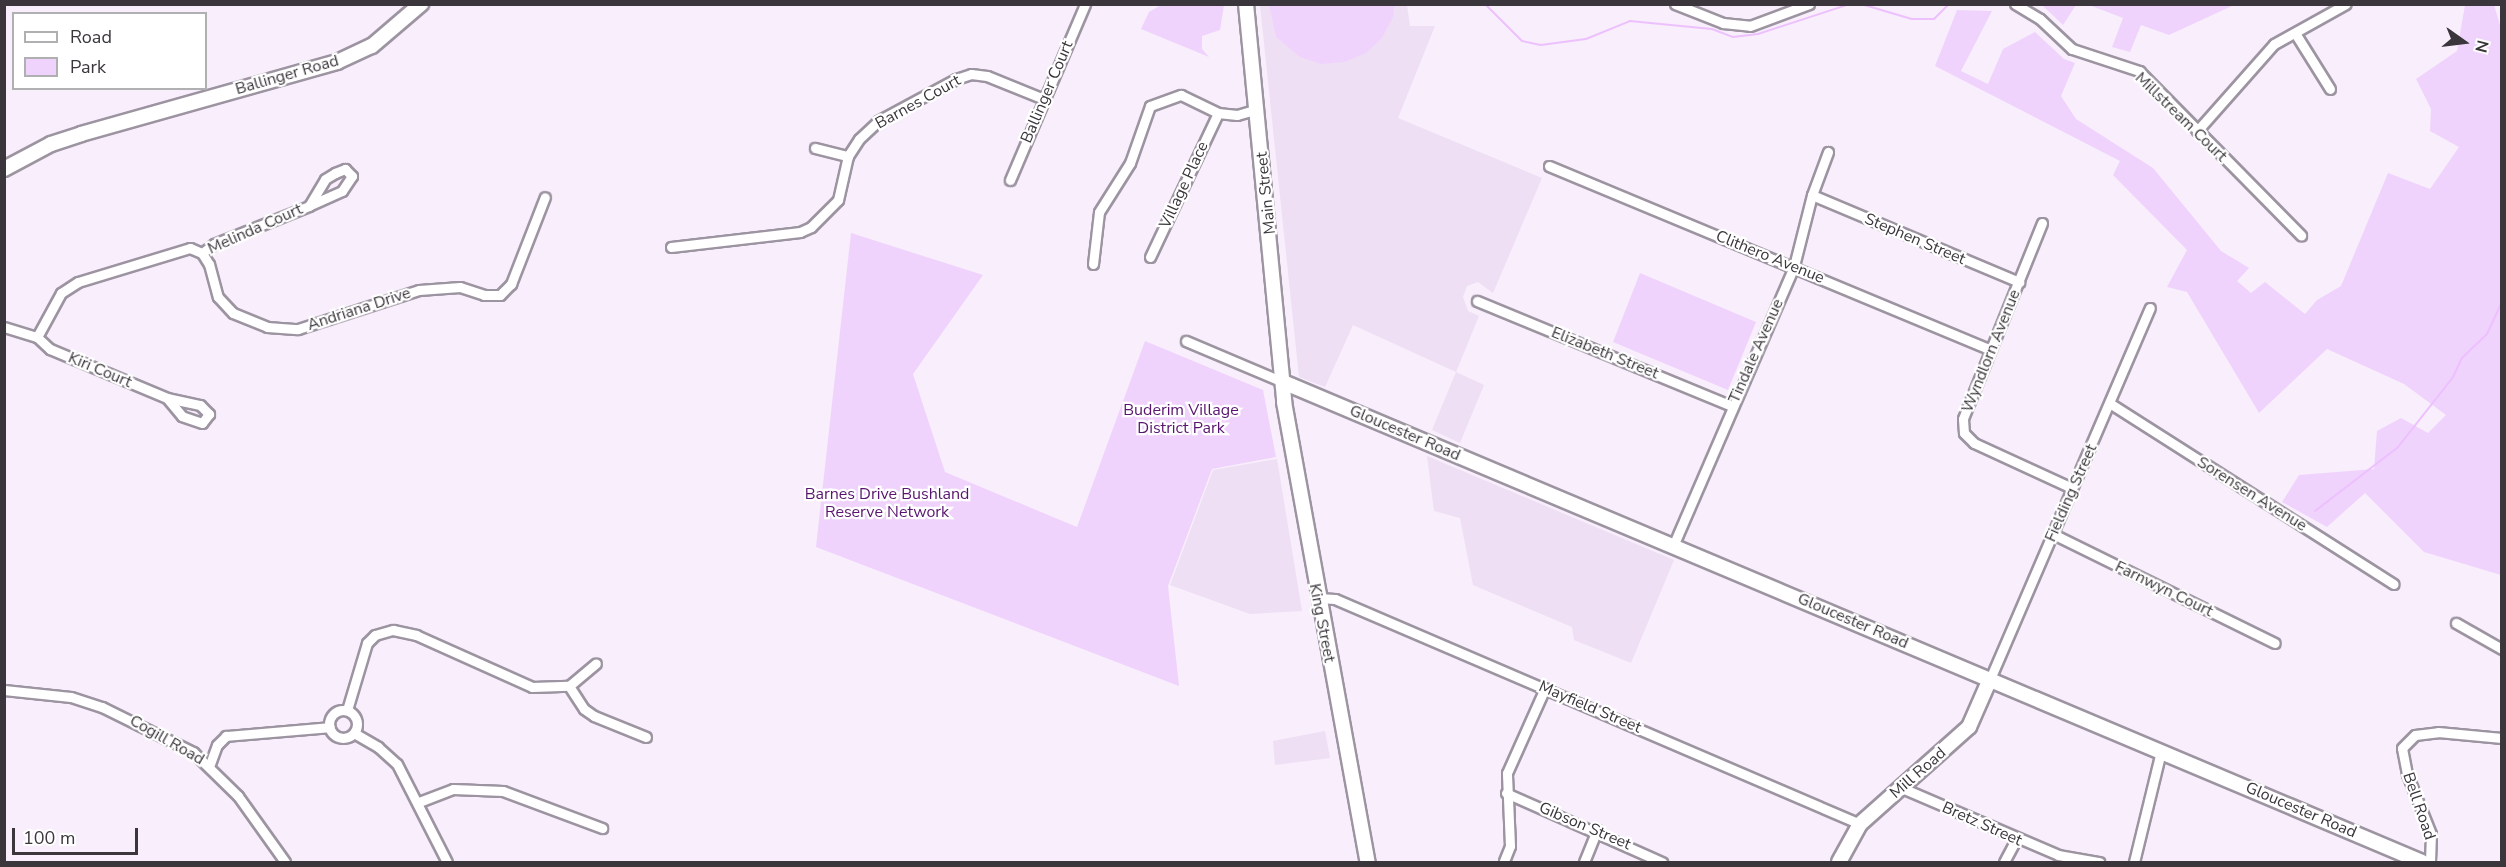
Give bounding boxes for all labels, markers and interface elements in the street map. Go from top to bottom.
legend [12,12,207,90]
north arrow [2434,12,2494,72]
text: Road [70,25,112,49]
street label: Ballinger Court [1017,38,1077,146]
text: N [2469,38,2494,55]
street label: Ballinger Road [233,51,341,99]
text: Park [70,55,106,79]
street label: Millstream Court [2131,68,2231,166]
street label: Barnes Court [872,71,964,133]
street label: Village Place [1155,138,1213,232]
street label: Main Street [1252,151,1280,235]
street label: Melinda Court [205,200,305,258]
street label: Stephen Street [1862,209,1968,269]
street label: Clithero Avenue [1713,226,1827,288]
street label: Andriana Drive [305,283,413,335]
street label: Wyndlorn Avenue [1958,287,2024,415]
street label: Tindale Avenue [1724,296,1788,406]
street label: Elizabeth Street [1549,323,1661,383]
street label: Kiri Court [65,348,135,392]
park label: Buderim Village District Park [1123,400,1239,438]
street label: Gloucester Road [1347,401,1463,465]
street label: Fielding Street [2041,441,2101,545]
street label: Sorensen Avenue [2194,453,2310,535]
park label: Barnes Drive Bushland Reserve Network [805,484,969,522]
street label: Farnwyn Court [2112,557,2216,621]
street label: King Street [1305,582,1339,664]
street label: Gloucester Road [1795,589,1911,653]
street label: Mayfield Street [1536,677,1644,737]
street label: Cogill Road [126,711,208,769]
street label: Mill Road [1886,743,1950,803]
street label: Bell Road [2399,770,2439,842]
street label: Gloucester Road [2243,778,2359,842]
street label: Gibson Street [1536,798,1634,854]
street label: Bretz Street [1939,798,2025,850]
scale bar [15,816,141,854]
text: 100 m [23,826,75,850]

